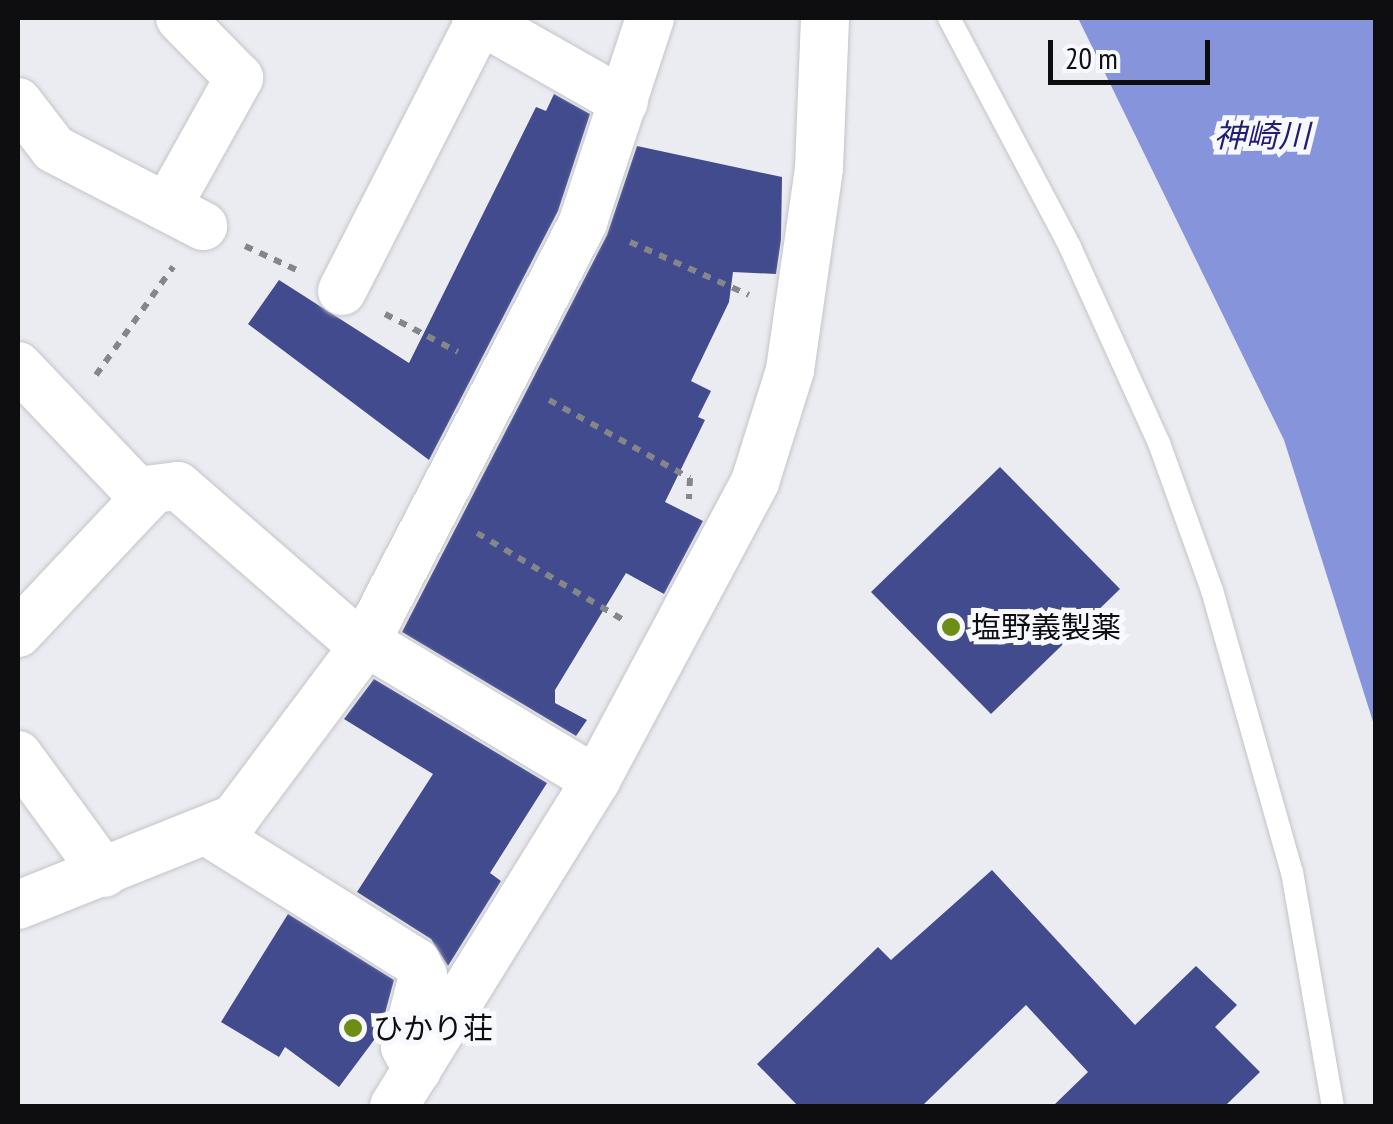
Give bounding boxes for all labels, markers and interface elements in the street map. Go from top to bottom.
scale bar [1053,20,1216,82]
text: 20 m [1065,38,1118,77]
water label: 神崎川 [1214,116,1310,154]
place label: 塩野義製薬 [971,609,1121,645]
marker: 塩野義製薬 [940,616,962,638]
place label: ひかり荘 [373,1010,493,1046]
marker: ひかり荘 [342,1017,364,1039]

